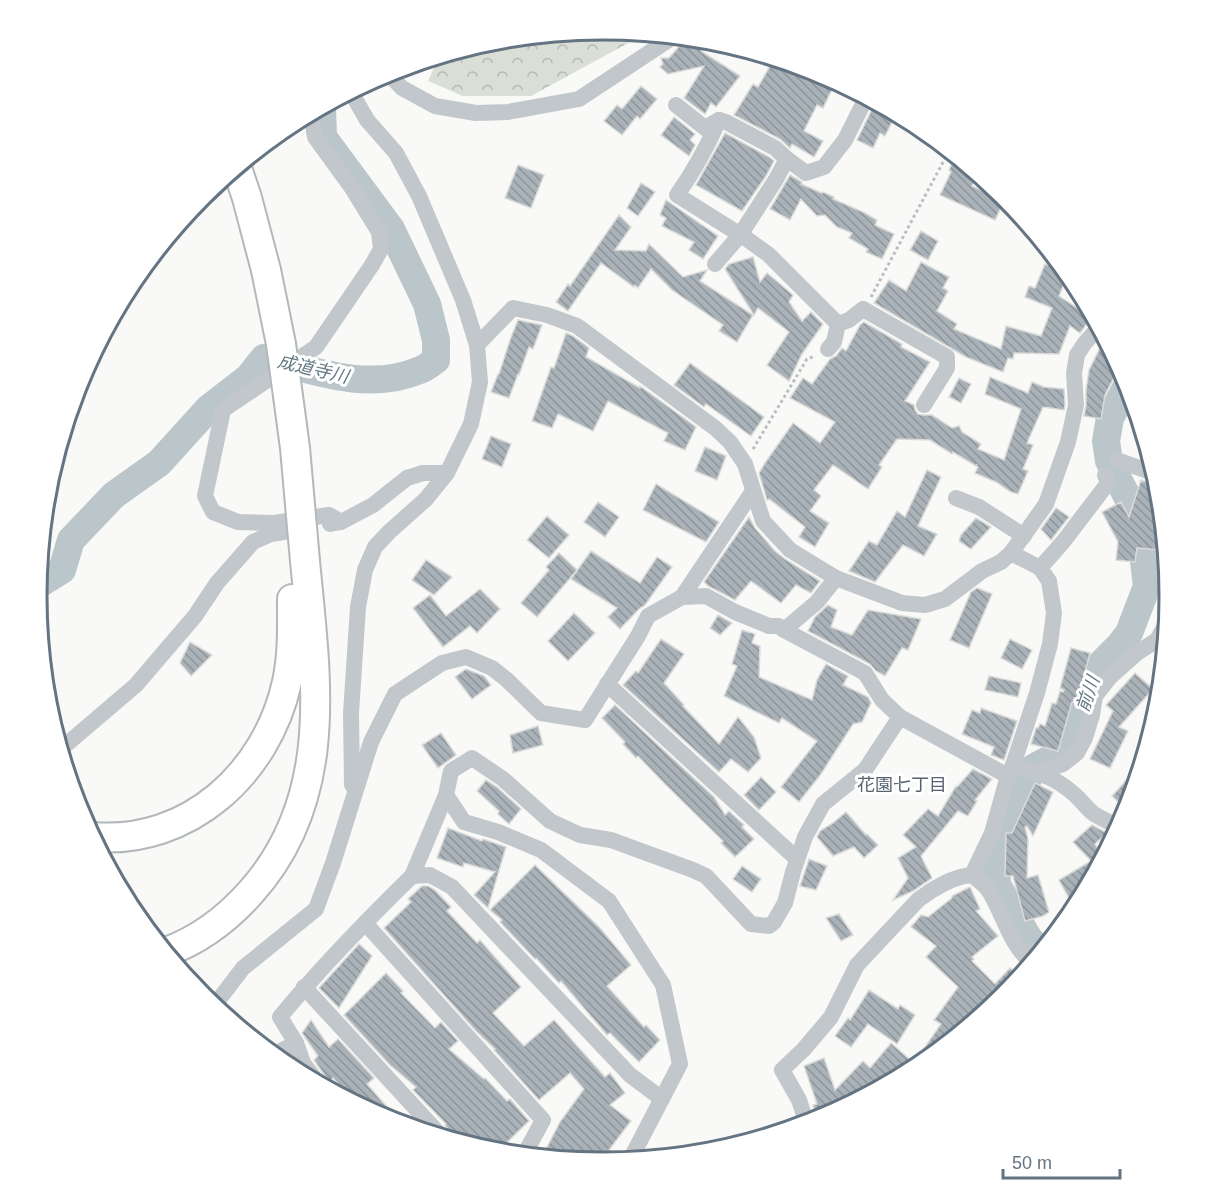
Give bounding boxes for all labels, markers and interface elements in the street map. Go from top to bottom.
water label: 成道寺川 [276,351,352,387]
water label: 前川 [1073,672,1104,714]
district label: 花園七丁目 [857,775,947,795]
scale bar [1003,1142,1120,1180]
text: 50 m [1012,1153,1052,1173]

